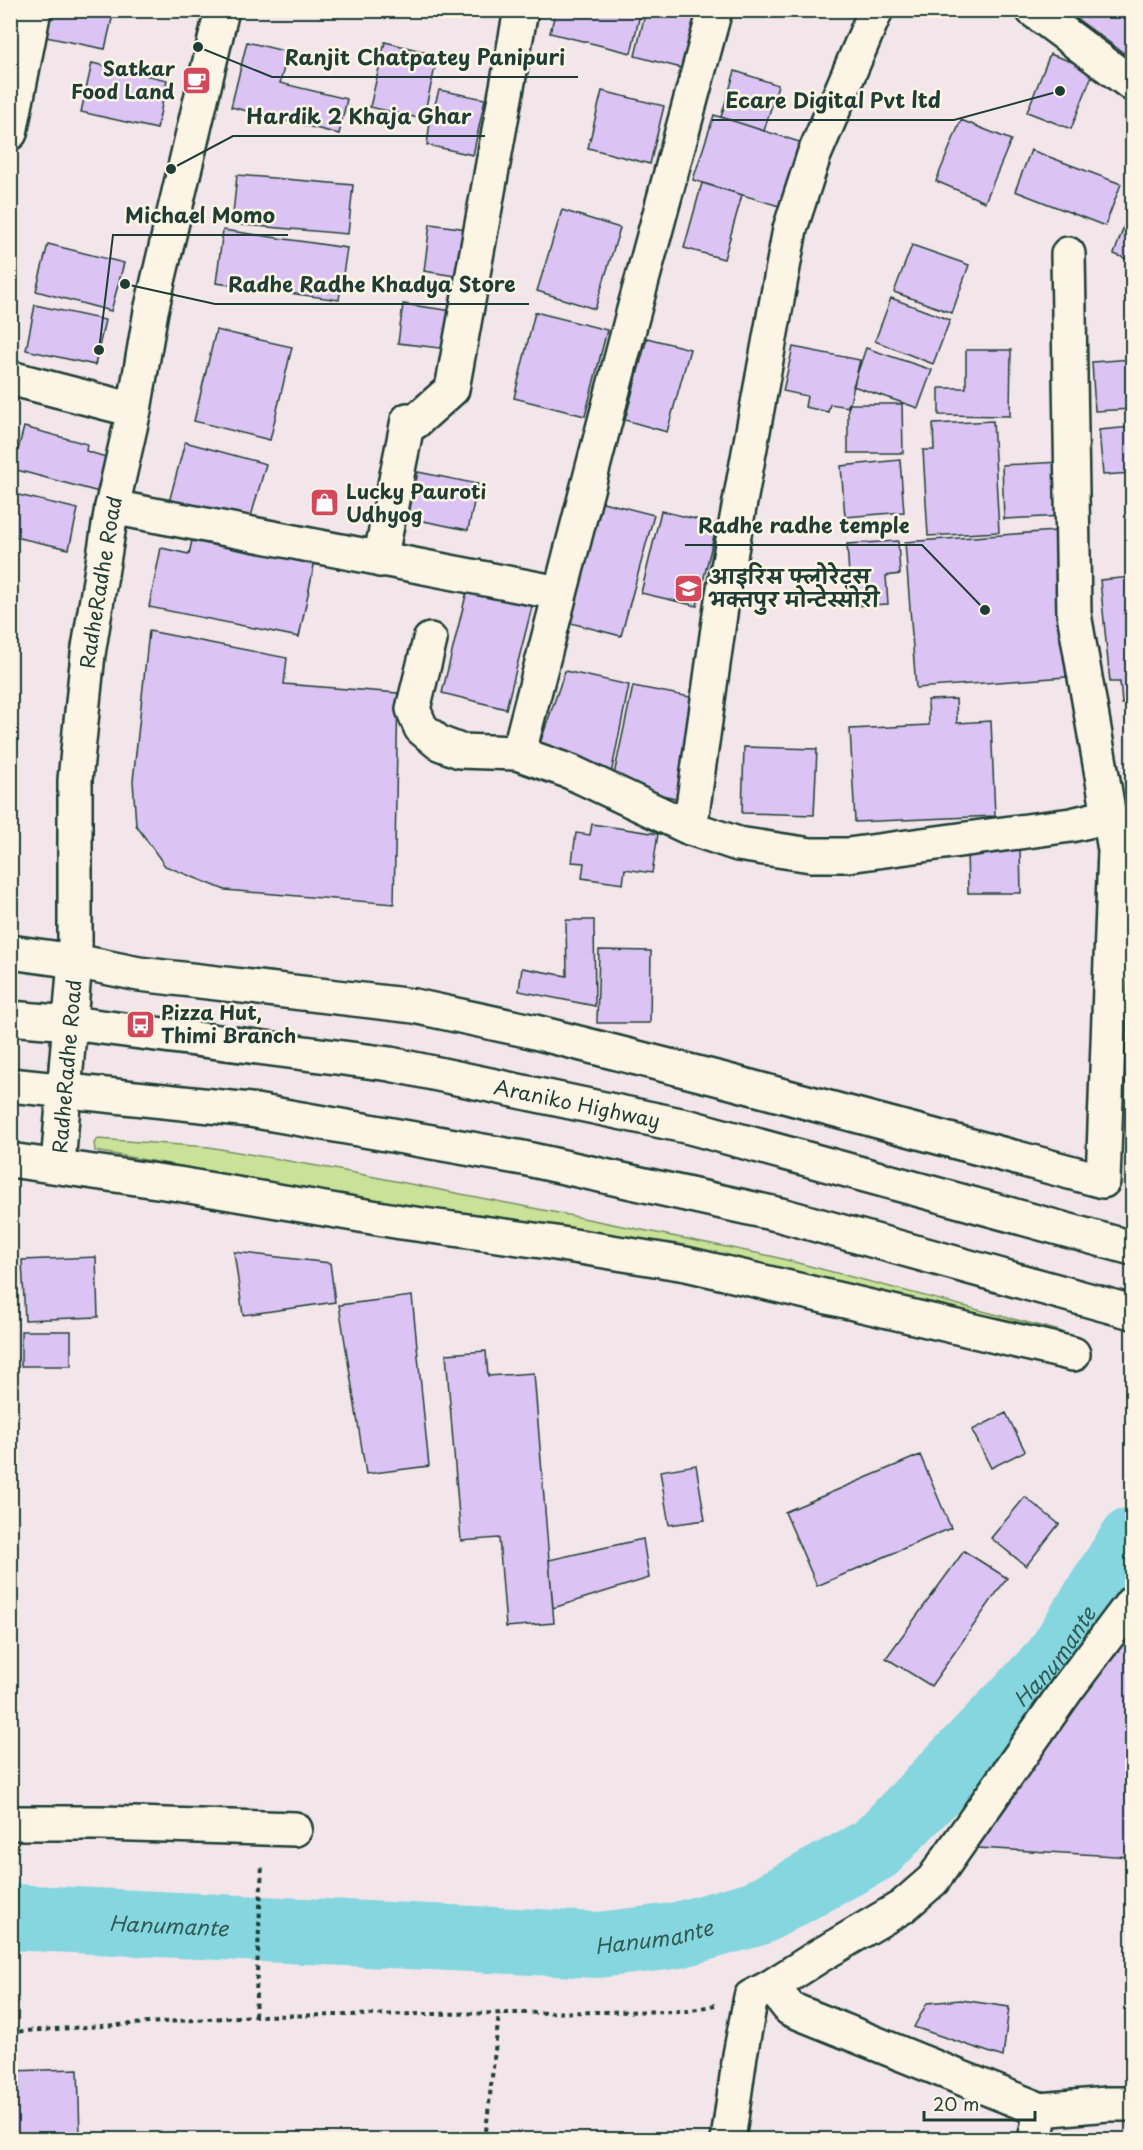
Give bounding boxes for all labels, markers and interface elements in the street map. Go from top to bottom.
callout: Ranjit Chatpatey Panipuri [272,38,578,77]
text: Ranjit Chatpatey Panipuri [285,40,565,72]
place label: Satkar Food Land [71,53,176,106]
cafe icon: Satkar Food Land [180,64,212,96]
callout: Ecare Digital Pvt ltd [712,81,954,120]
text: Ecare Digital Pvt ltd [725,83,941,115]
callout: Hardik 2 Khaja Ghar [233,97,485,136]
text: Hardik 2 Khaja Ghar [246,99,472,131]
callout: Michael Momo [113,196,288,235]
text: Michael Momo [125,198,275,230]
callout: Radhe Radhe Khadya Store [215,265,529,304]
text: Radhe Radhe Khadya Store [228,267,516,299]
place label: Lucky Pauroti Udhyog [346,476,486,529]
shop icon: Lucky Pauroti Udhyog [309,487,341,519]
street label: RadheRadhe Road [72,493,129,670]
callout: Radhe radhe temple [685,506,922,545]
text: Radhe radhe temple [698,508,910,540]
place label: आइरिस फ्लोरेट्स भक्तपुर मोन्टेस्सोरी [708,561,881,615]
school or university icon: आइरिस फ्लोरेट्स भक्तपुर मोन्टेस्सोरी [672,572,704,604]
street label: RadheRadhe Road [44,978,88,1155]
place label: Pizza Hut, Thimi Branch [161,997,296,1050]
bus stop icon: Pizza Hut, Thimi Branch [124,1008,156,1040]
street label: Araniko Highway [491,1071,663,1135]
water label: Hanumante [1005,1598,1103,1713]
water label: Hanumante [108,1906,231,1943]
water label: Hanumante [593,1910,718,1961]
scale bar [924,2084,1035,2122]
text: 20 m [933,2090,979,2117]

